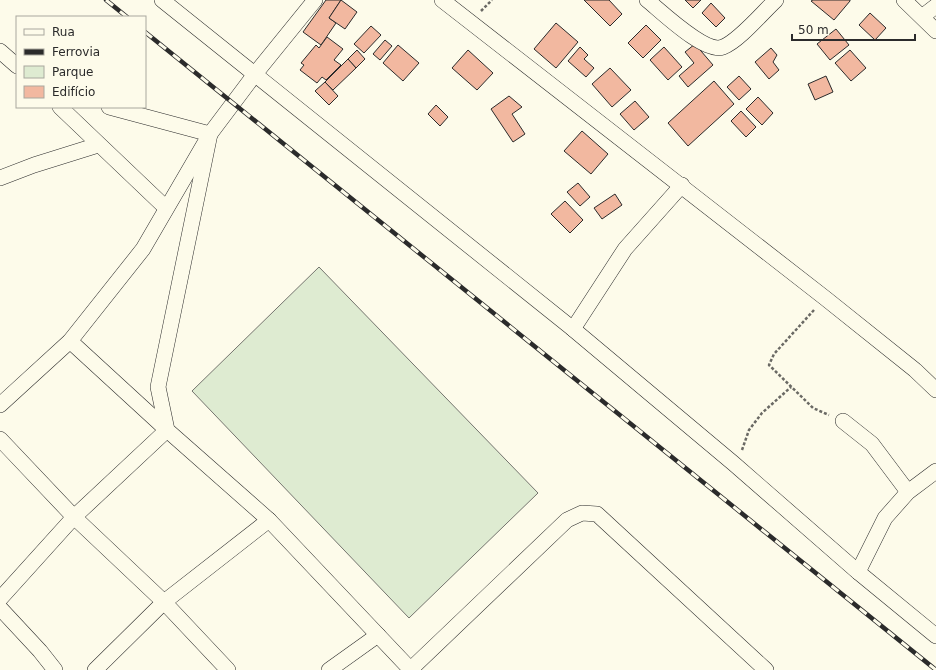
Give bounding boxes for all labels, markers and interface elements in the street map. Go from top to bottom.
legend [16,16,146,108]
scale bar [792,16,915,42]
text: 50 m [798,23,829,37]
text: Rua [52,25,75,39]
text: Ferrovia [52,45,100,59]
text: Parque [52,65,93,79]
text: Edifício [52,85,95,99]

